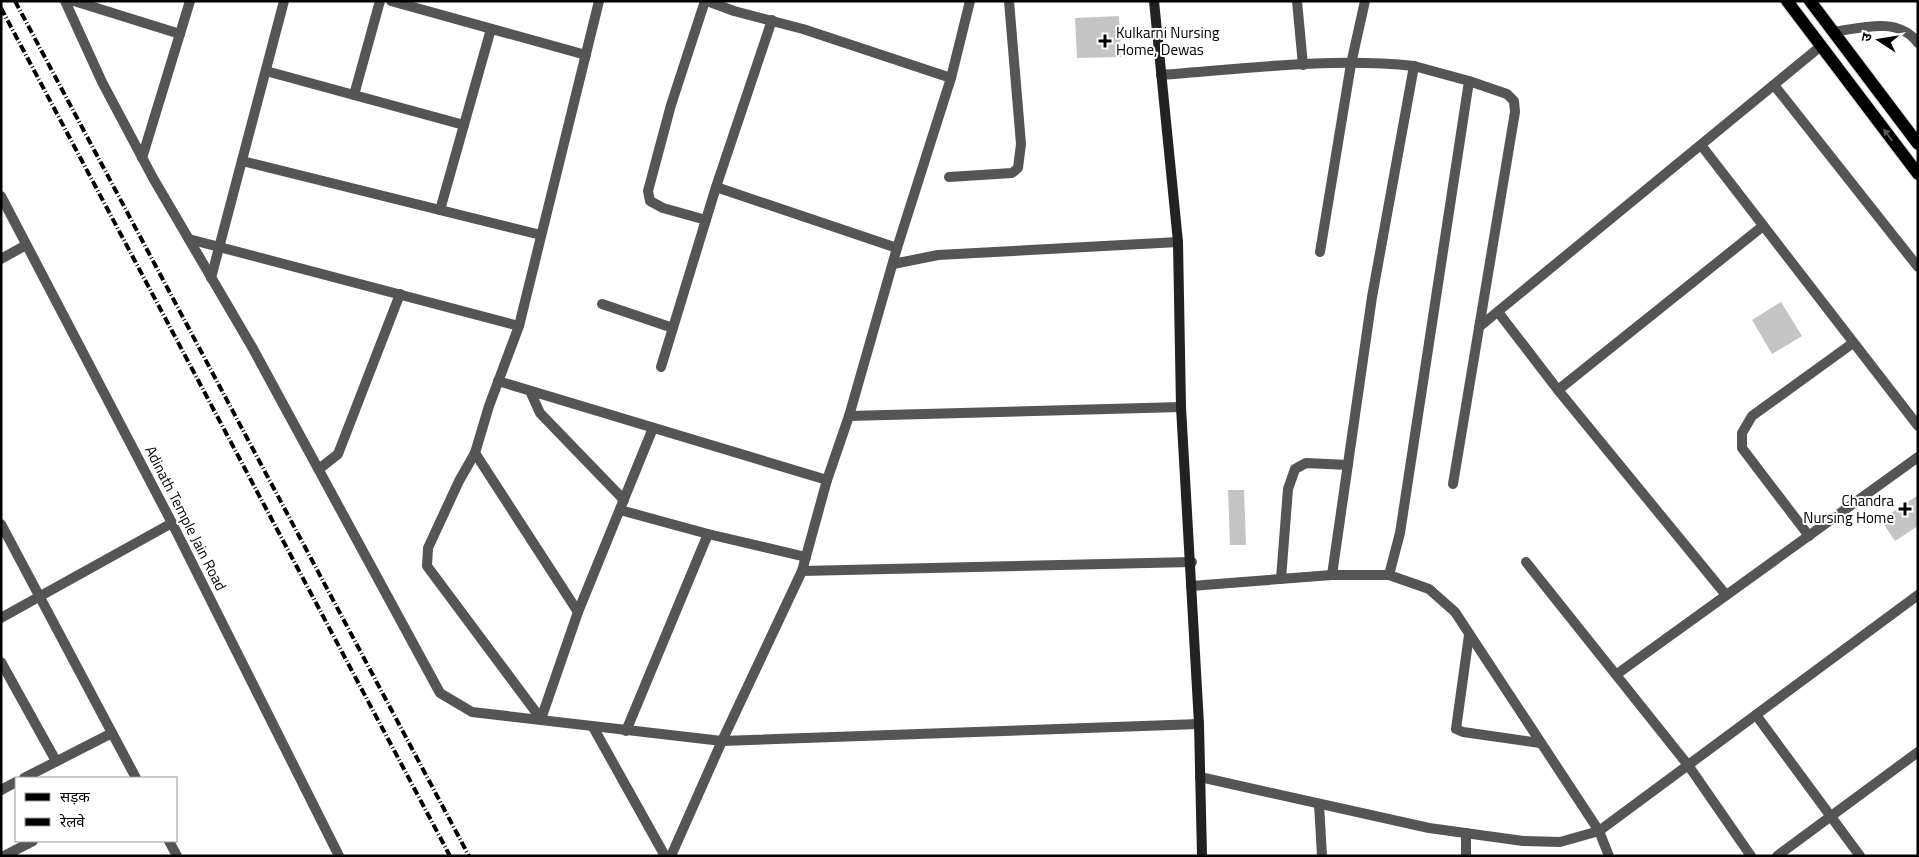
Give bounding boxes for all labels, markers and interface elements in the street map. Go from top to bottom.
north arrow [1854,15,1904,65]
place label: Kulkarni Nursing Home, Dewas [1116,21,1220,61]
text: उ [1855,30,1877,43]
marker: Kulkarni Nursing Home, Dewas [1098,34,1112,48]
one-way arrow [1883,129,1894,142]
street label: Adinath Temple Jain Road [139,441,233,595]
place label: Chandra Nursing Home [1803,489,1894,529]
marker: Chandra Nursing Home [1898,502,1912,516]
legend [15,777,178,842]
text: सड़क [60,785,90,808]
text: रेलवे [59,810,85,833]

